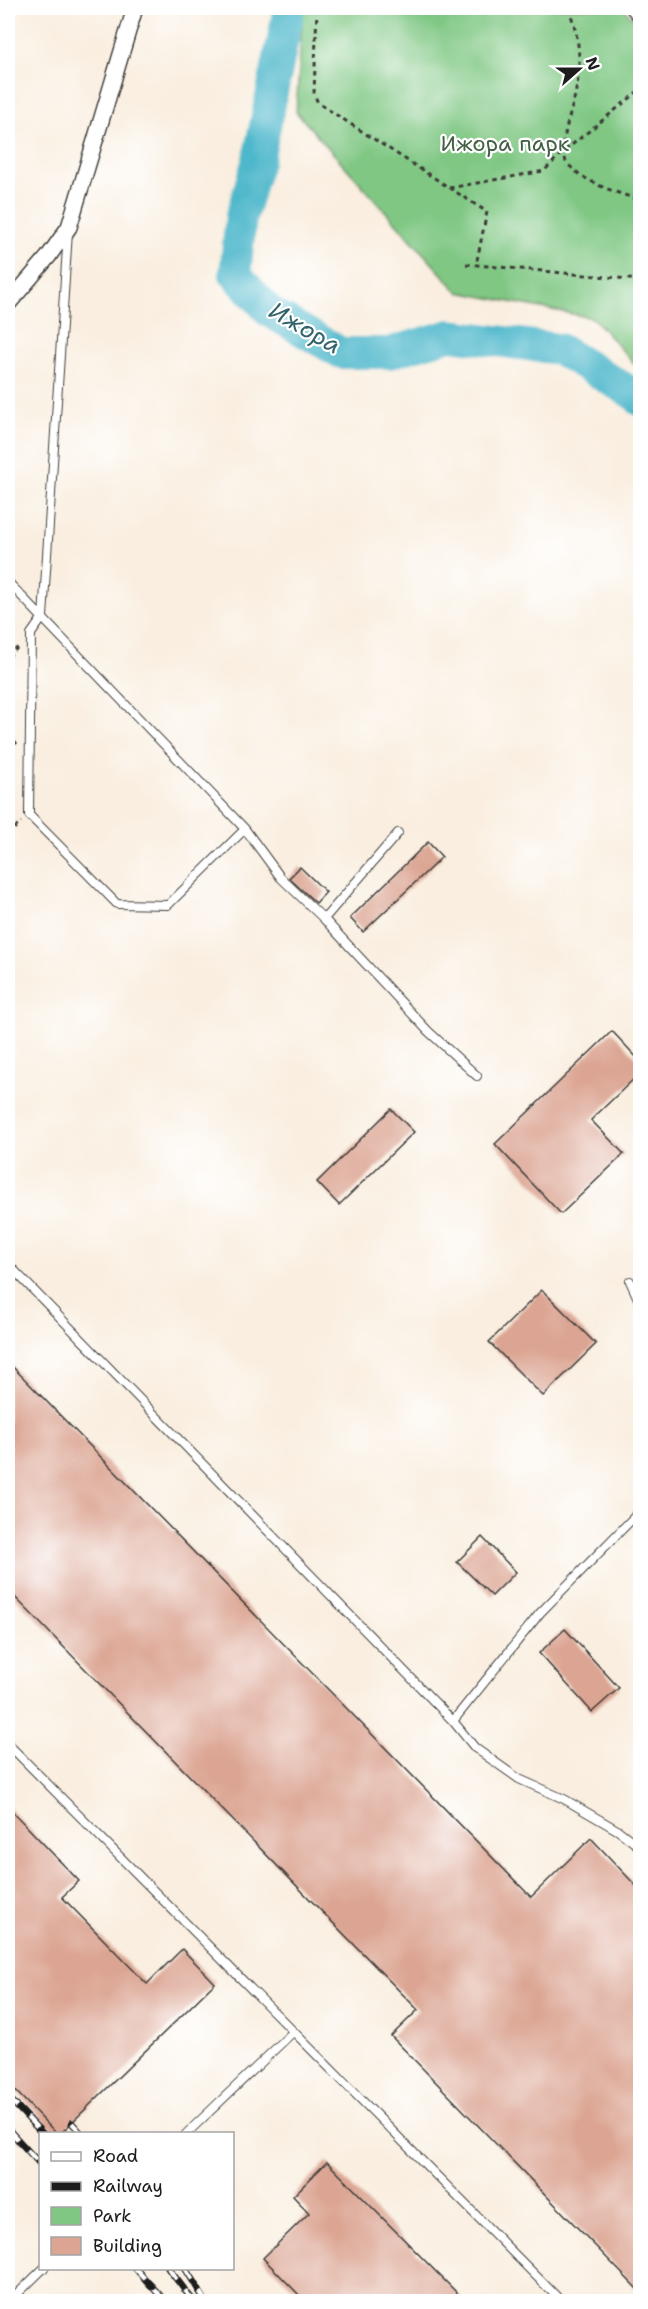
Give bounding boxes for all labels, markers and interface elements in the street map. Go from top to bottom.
north arrow [549,39,609,99]
text: N [580,54,605,73]
park label: Ижора парк [441,129,570,158]
water label: Ижора [263,295,347,361]
legend [39,2132,234,2270]
text: Road [93,2144,138,2168]
text: Railway [93,2174,163,2198]
text: Park [93,2204,132,2228]
text: Building [93,2234,162,2258]

